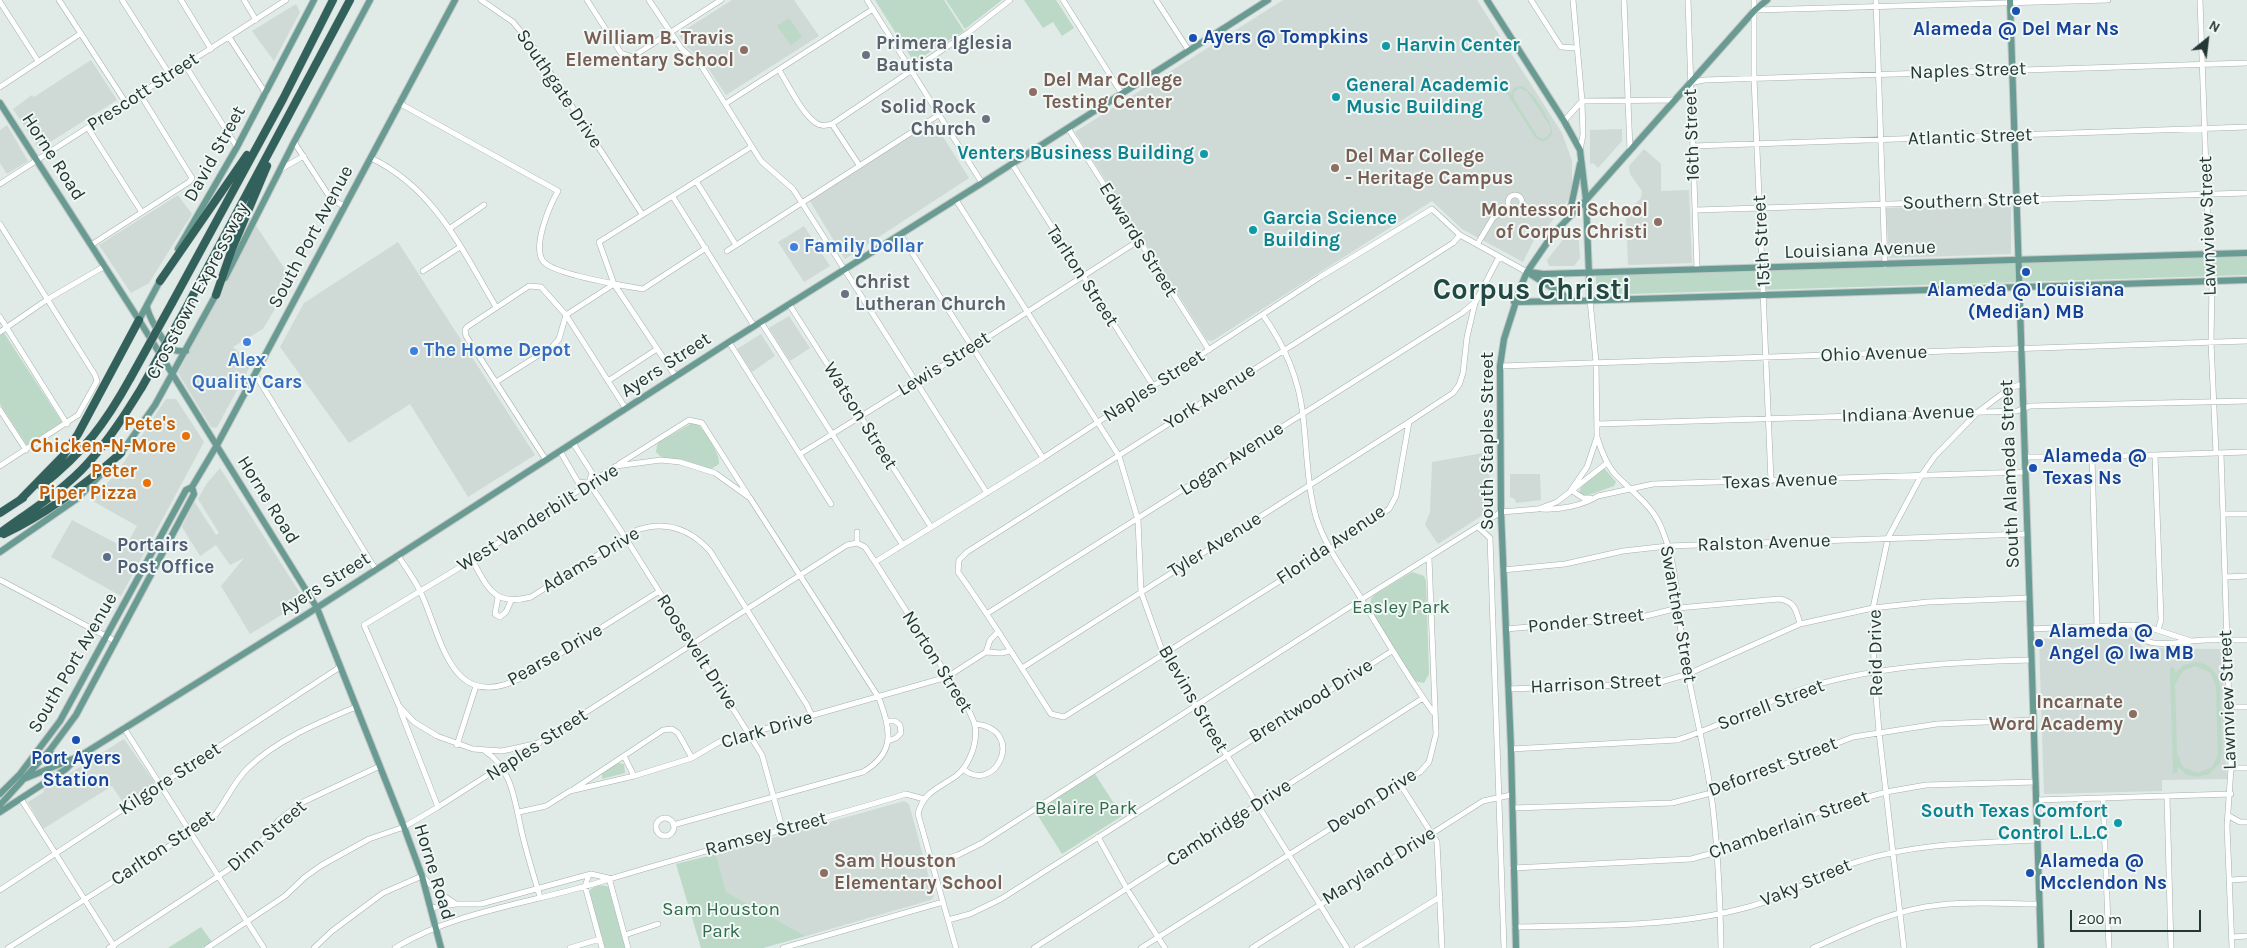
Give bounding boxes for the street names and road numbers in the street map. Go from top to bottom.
street label: Southgate Drive [511,25,607,153]
street label: Prescott Street [83,48,203,136]
street label: Naples Street [1909,58,2027,84]
street label: 16th Street [1679,88,1705,182]
street label: David Street [179,102,251,206]
street label: Horne Road [16,109,90,205]
street label: Atlantic Street [1907,123,2033,151]
street label: Lawnview Street [2194,156,2222,296]
street label: South Port Avenue [264,162,358,312]
street label: Edwards Street [1094,178,1182,302]
street label: Southern Street [1902,187,2040,215]
street label: 15th Street [1748,194,1776,288]
street label: Crosstown Expressway [142,199,254,383]
street label: Tarlton Street [1041,221,1123,331]
street label: Louisiana Avenue [1784,236,1936,264]
street label: Lewis Street [894,327,994,401]
street label: Ayers Street [617,328,715,402]
street label: Ohio Avenue [1820,341,1928,367]
street label: Naples Street [1099,345,1209,427]
street label: South Staples Street [1477,352,1499,530]
street label: Watson Street [818,358,902,474]
street label: York Avenue [1160,359,1260,435]
street label: South Alameda Street [1995,379,2025,569]
street label: Indiana Avenue [1841,400,1975,428]
street label: Logan Avenue [1176,417,1288,501]
street label: Horne Road [232,452,304,548]
street label: West Vanderbilt Drive [453,459,623,577]
street label: Texas Avenue [1722,468,1838,494]
street label: Florida Avenue [1272,500,1390,590]
street label: Tyler Avenue [1164,507,1266,583]
street label: Adams Drive [538,522,644,598]
street label: Ralston Avenue [1697,529,1831,557]
street label: Swantner Street [1655,544,1701,684]
street label: Ayers Street [275,547,375,621]
street label: South Port Avenue [24,589,122,737]
street label: Roosevelt Drive [651,590,743,714]
street label: Ponder Street [1527,604,1645,638]
street label: Norton Street [897,607,977,717]
street label: Reid Drive [1864,609,1888,697]
street label: Pearse Drive [503,619,607,691]
street label: Lawnview Street [2214,630,2242,770]
street label: Blevins Street [1153,641,1233,757]
street label: Brentwood Drive [1245,654,1377,748]
street label: Harrison Street [1530,669,1662,699]
street label: Sorrell Street [1714,674,1828,736]
street label: Naples Street [482,704,592,786]
street label: Clark Drive [719,706,815,754]
street label: Deforrest Street [1705,732,1841,802]
street label: Kilgore Street [115,738,225,820]
street label: Devon Drive [1323,764,1421,838]
street label: Cambridge Drive [1162,774,1296,872]
street label: Chamberlain Street [1706,785,1872,865]
street label: Dinn Street [223,795,311,877]
street label: Carlton Street [107,805,219,891]
street label: Ramsey Street [703,807,829,861]
street label: Horne Road [409,821,459,923]
street label: Maryland Drive [1318,822,1440,910]
street label: Vaky Street [1757,854,1855,912]

